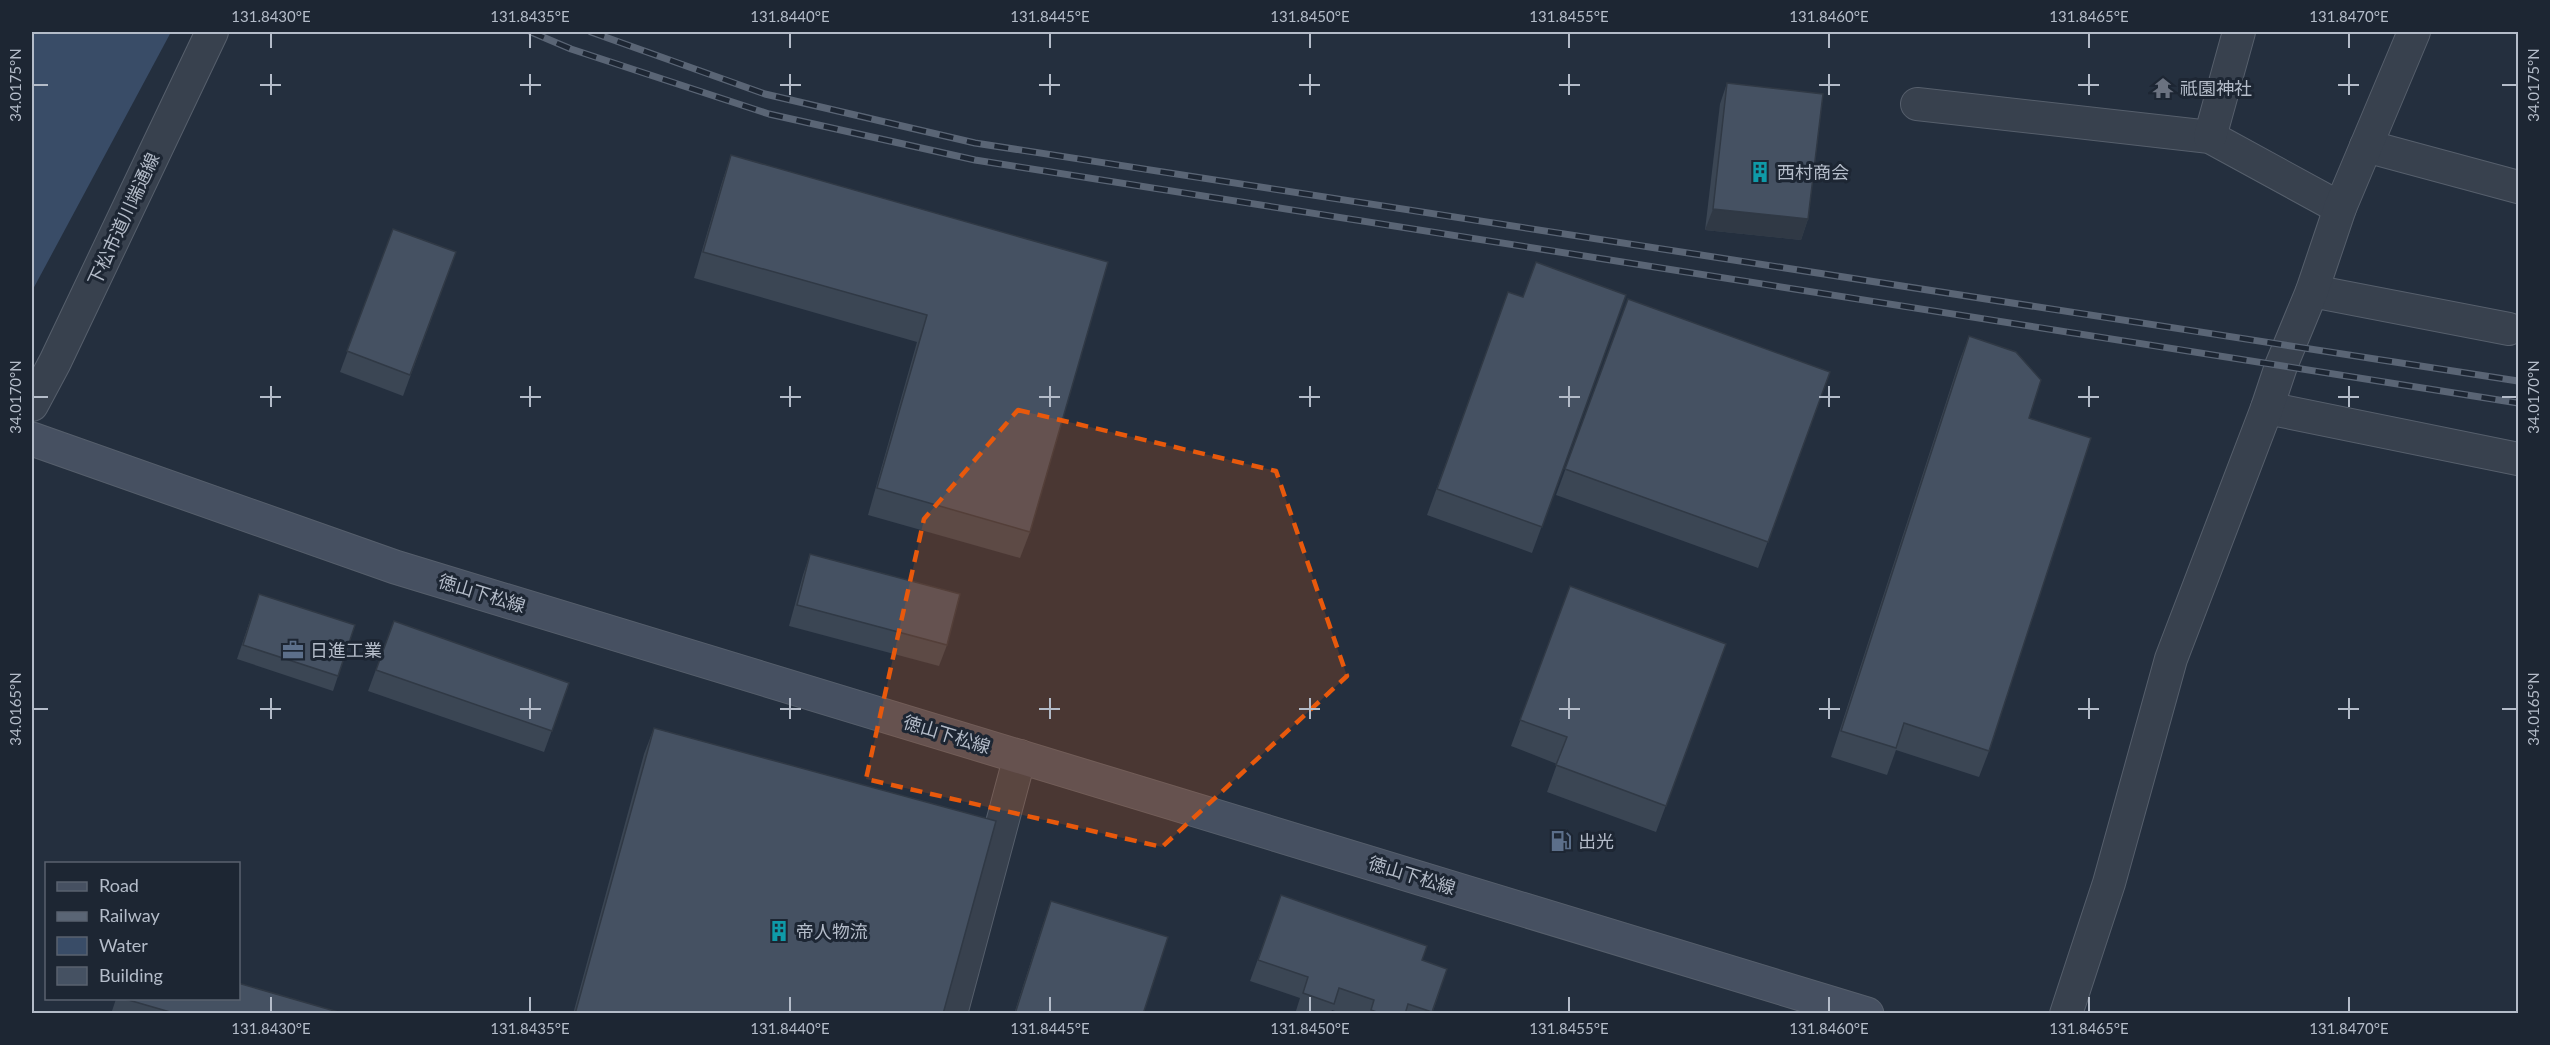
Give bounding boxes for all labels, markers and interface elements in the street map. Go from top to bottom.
text: 131.8430°E [231,7,311,25]
text: 131.8435°E [490,7,570,25]
text: 131.8440°E [750,7,830,25]
text: 131.8445°E [1010,7,1090,25]
text: 131.8450°E [1270,7,1350,25]
text: 131.8455°E [1529,7,1609,25]
text: 131.8460°E [1789,7,1869,25]
text: 131.8465°E [2049,7,2129,25]
text: 131.8470°E [2309,7,2389,25]
text: 34.0175°N [6,48,24,122]
text: 34.0175°N [2524,48,2542,122]
temple icon: 祇園神社 [2151,76,2175,100]
place label: 祇園神社 [2180,77,2252,99]
street label: 下松市道川端通線 [83,149,163,289]
building icon: 西村商会 [1748,160,1772,184]
place label: 西村商会 [1777,161,1849,183]
text: 34.0170°N [6,360,24,434]
text: 34.0170°N [2524,360,2542,434]
street label: 徳山下松線 [436,569,528,617]
office icon: 日進工業 [281,638,305,662]
place label: 日進工業 [310,639,382,661]
text: 34.0165°N [6,672,24,746]
text: 34.0165°N [2524,672,2542,746]
street label: 徳山下松線 [901,710,993,758]
fuel station icon: 出光 [1549,829,1573,853]
place label: 出光 [1578,830,1614,852]
street label: 徳山下松線 [1366,851,1458,899]
legend [45,862,240,1000]
text: Road [99,874,139,896]
text: Railway [99,904,160,926]
building icon: 帝人物流 [767,919,791,943]
place label: 帝人物流 [796,920,868,942]
text: Water [99,934,148,956]
text: Building [99,964,163,986]
text: 131.8430°E [231,1019,311,1037]
text: 131.8435°E [490,1019,570,1037]
text: 131.8440°E [750,1019,830,1037]
text: 131.8445°E [1010,1019,1090,1037]
text: 131.8450°E [1270,1019,1350,1037]
text: 131.8455°E [1529,1019,1609,1037]
text: 131.8460°E [1789,1019,1869,1037]
text: 131.8465°E [2049,1019,2129,1037]
text: 131.8470°E [2309,1019,2389,1037]

